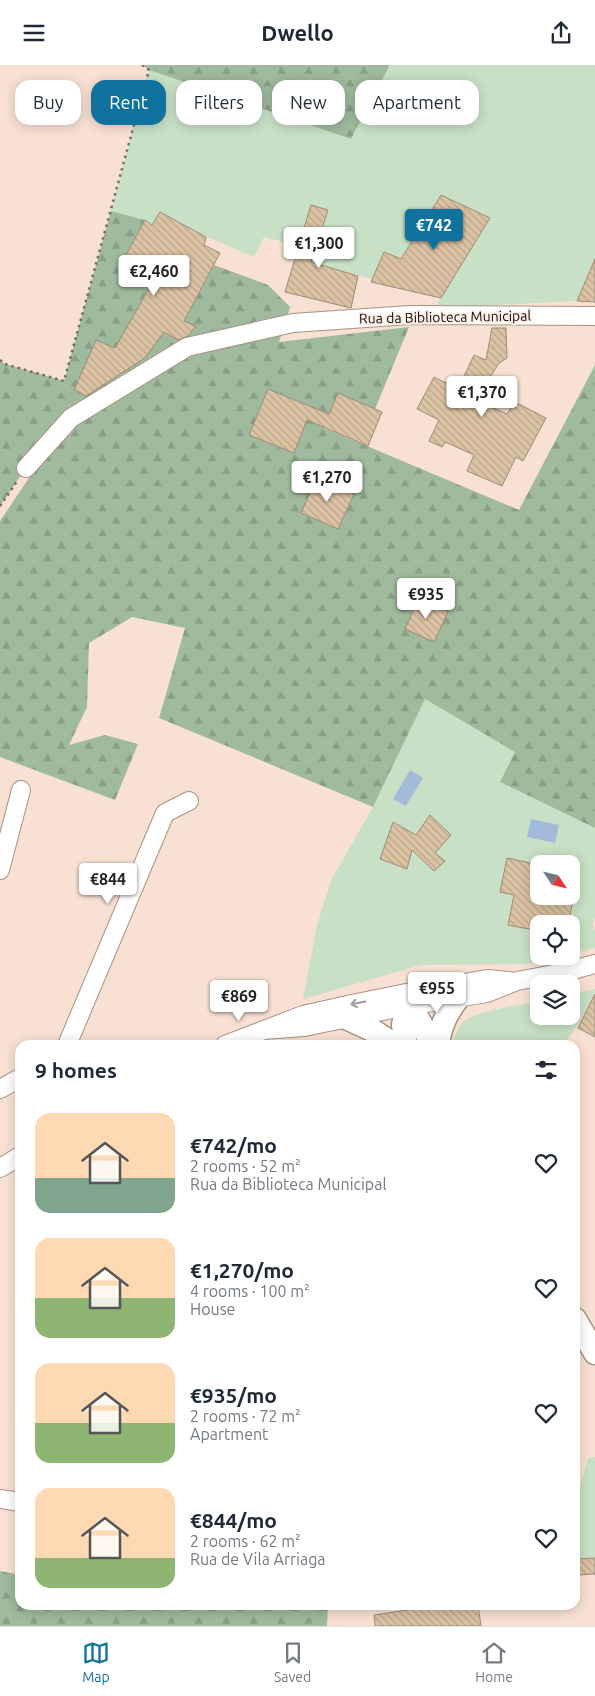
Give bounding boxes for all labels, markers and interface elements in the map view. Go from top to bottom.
icon: menu [20,19,48,47]
icon: share [547,19,575,47]
text: Dwello [261,20,334,45]
chip: Buy [15,80,81,125]
chip: Rent [91,80,166,125]
chip: Filters [176,80,262,125]
chip: New [272,80,345,125]
chip: Apartment [355,80,479,125]
pin: €742 [404,209,464,251]
text: €742 [416,216,452,234]
pin: €1,300 [278,227,360,269]
text: €1,300 [294,234,344,252]
pin: €2,460 [113,255,195,297]
text: €2,460 [129,262,179,280]
street label: Rua da Biblioteca Municipal [359,307,531,327]
pin: €1,370 [441,375,523,418]
text: €1,370 [457,383,507,401]
pin: €1,270 [286,461,368,503]
text: €1,270 [302,468,352,486]
pin: €935 [396,577,456,620]
text: €935 [408,585,444,603]
north arrow [530,855,580,905]
map controls [530,855,580,1025]
pin: €844 [78,863,138,905]
text: €844 [90,870,126,888]
button: locate [530,915,580,965]
pin: €955 [407,971,467,1014]
button: layers [530,975,580,1025]
pin: €869 [209,979,269,1022]
text: €955 [419,979,455,997]
text: €869 [221,987,257,1005]
one-way arrow [350,999,366,1008]
icon: filters [532,1056,560,1084]
text: 9 homes [35,1058,117,1082]
icon: home [75,1133,135,1193]
text: €742/mo [190,1133,277,1157]
icon: heart [532,1149,560,1177]
text: 2 rooms · 52 m² [190,1157,301,1175]
text: Rua da Biblioteca Municipal [190,1175,387,1193]
icon: home [75,1258,135,1318]
text: €1,270/mo [190,1258,294,1282]
icon: heart [532,1274,560,1302]
text: 4 rooms · 100 m² [190,1282,310,1300]
text: House [190,1300,235,1318]
icon: home [75,1383,135,1443]
text: €935/mo [190,1383,277,1407]
icon: heart [532,1399,560,1427]
text: 2 rooms · 72 m² [190,1407,301,1425]
text: Apartment [190,1425,268,1443]
icon: home [75,1508,135,1568]
text: €844/mo [190,1508,277,1532]
icon: heart [532,1524,560,1552]
text: 2 rooms · 62 m² [190,1532,301,1550]
text: Rua de Vila Arriaga [190,1550,326,1568]
tab: Map [82,1639,110,1685]
tab: Saved [274,1639,311,1685]
tab: Home [475,1639,513,1685]

